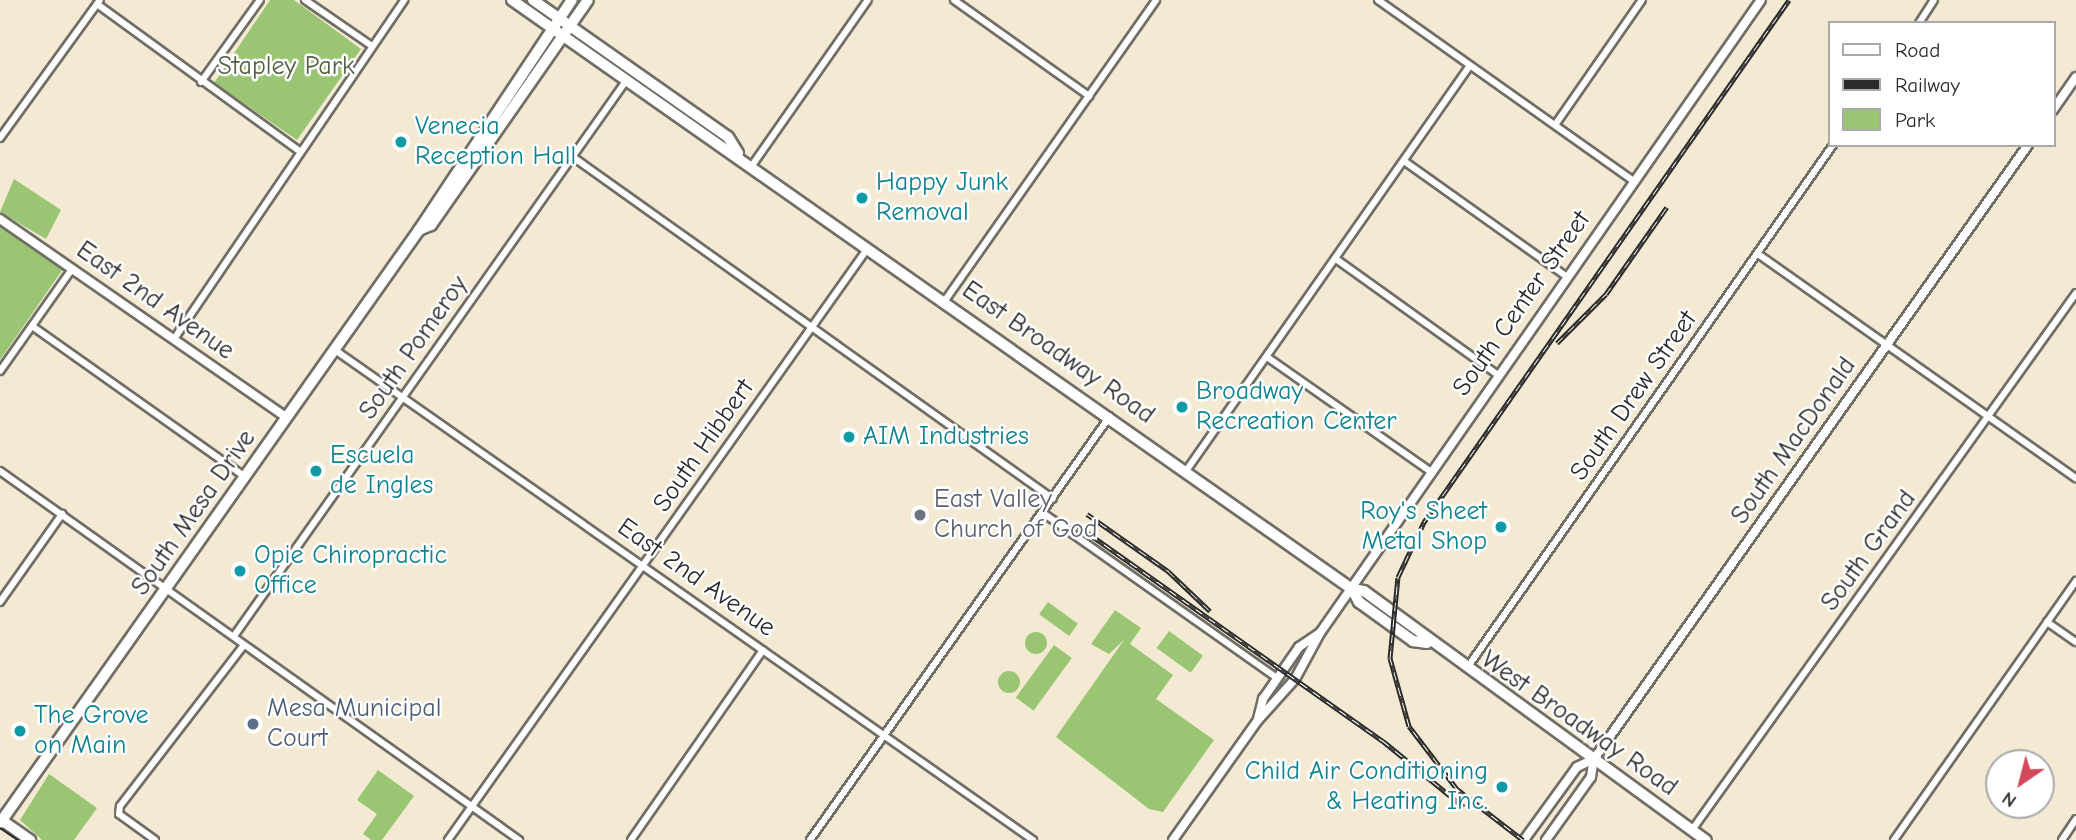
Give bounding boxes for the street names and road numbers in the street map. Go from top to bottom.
street label: South Center Street [1447,206,1597,402]
street label: East 2nd Avenue [70,235,240,367]
street label: South Pomeroy [353,270,475,426]
street label: East Broadway Road [956,275,1160,431]
street label: South Drew Street [1564,305,1704,487]
street label: South MacDonald [1725,352,1863,530]
street label: South Hibbert [647,374,761,518]
street label: South Mesa Drive [125,424,263,602]
street label: South Grand [1815,485,1923,617]
street label: East 2nd Avenue [611,512,781,644]
street label: West Broadway Road [1475,645,1683,803]

